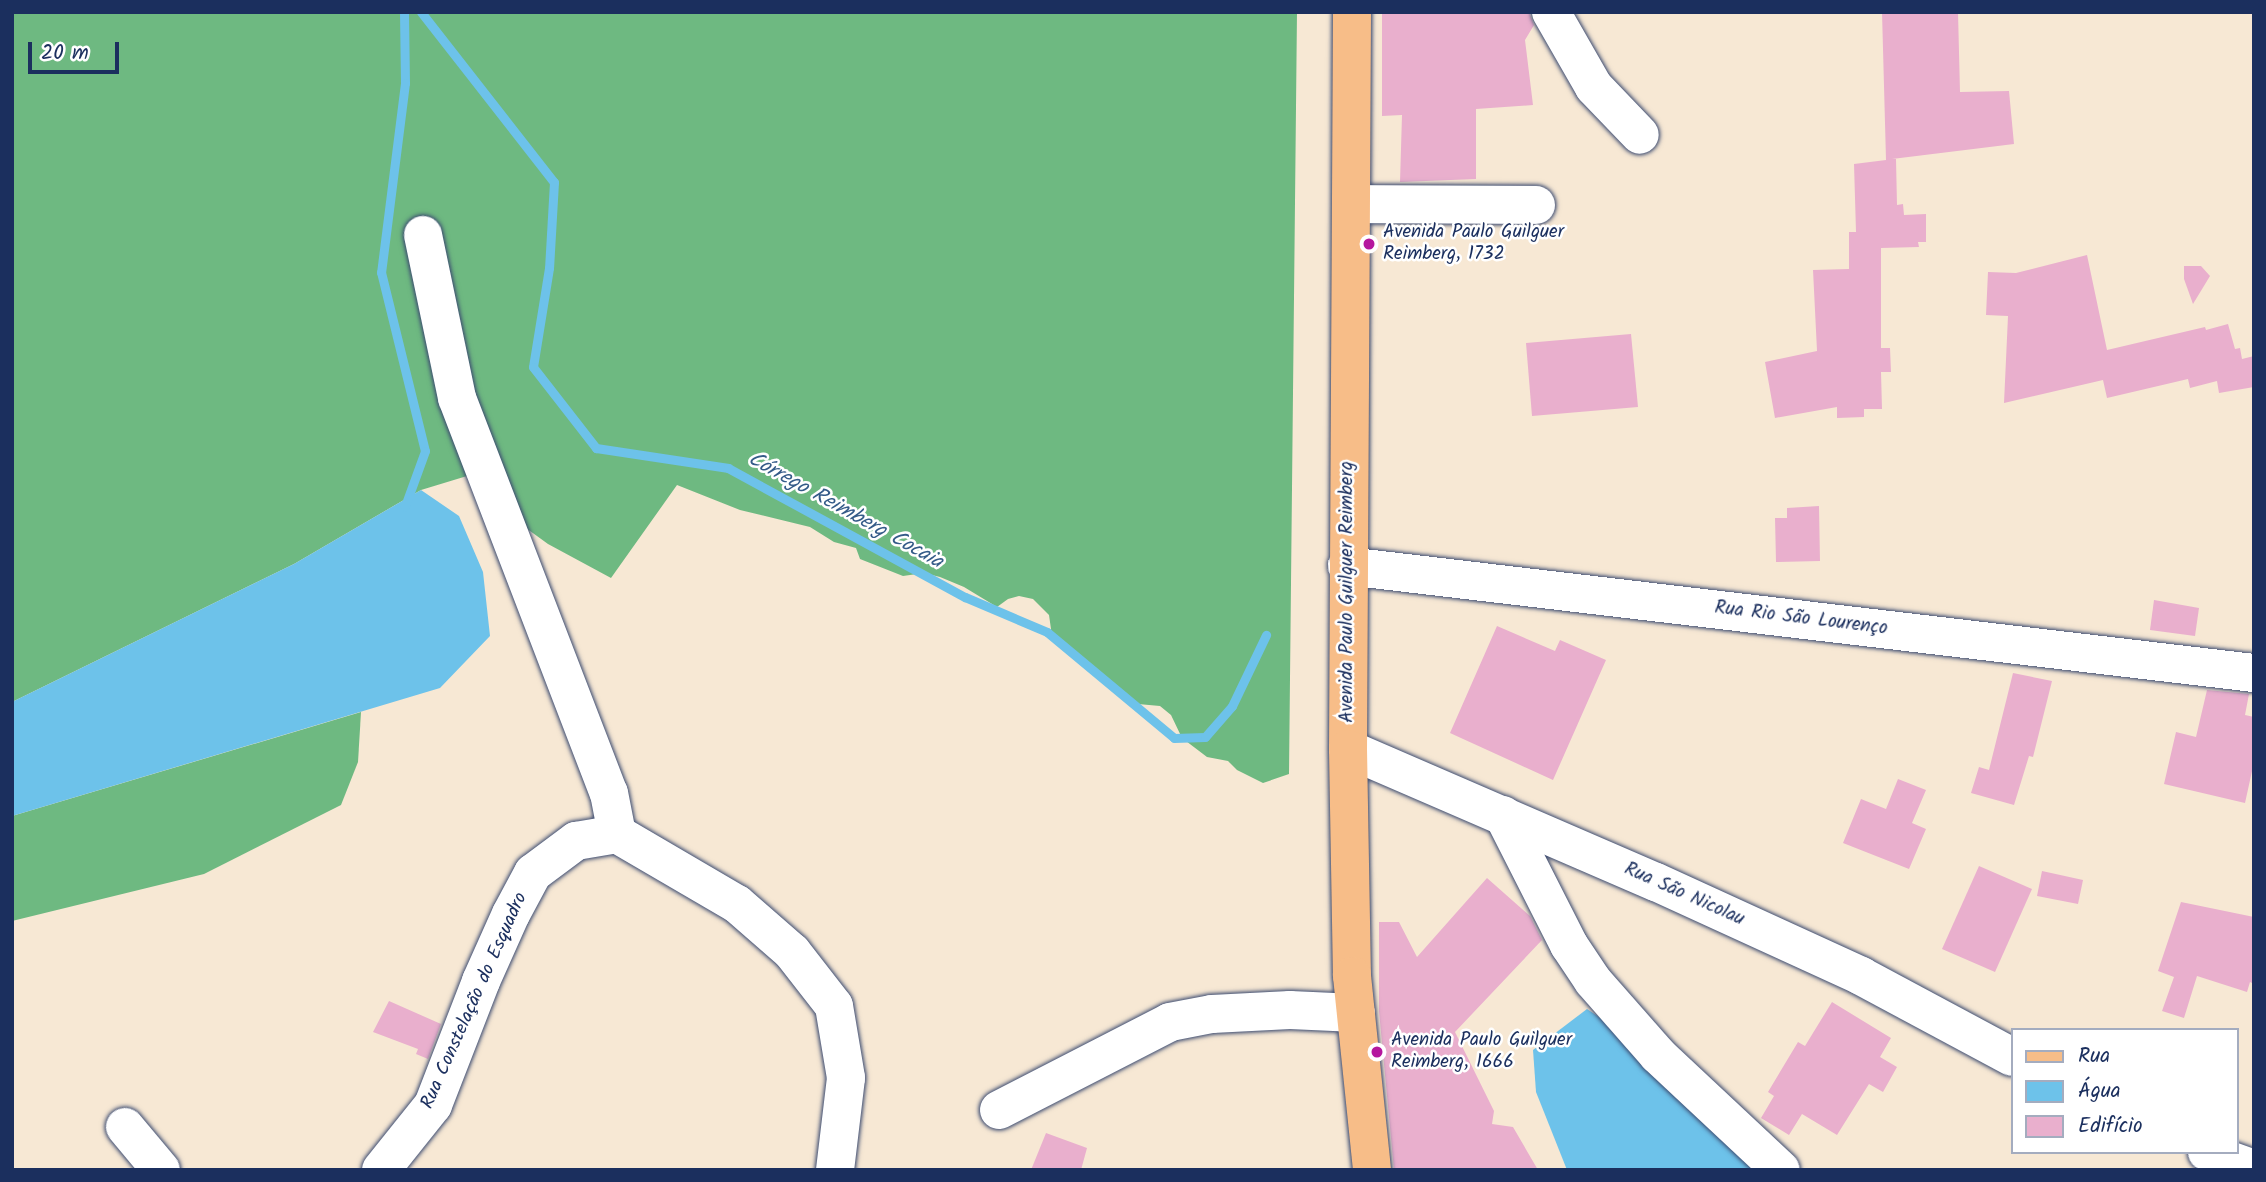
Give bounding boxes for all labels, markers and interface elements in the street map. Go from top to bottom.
scale bar [32,28,122,72]
text: 20 m [41,37,89,70]
place label: Avenida Paulo Guilguer Reimberg, 1732 [1383,222,1564,266]
marker: Avenida Paulo Guilguer Reimberg, 1732 [1361,236,1377,252]
water label: Córrego Reimberg Cocaia [743,447,947,575]
street label: Avenida Paulo Guilguer Reimberg [1337,461,1359,723]
street label: Rua Rio São Lourenço [1713,597,1889,641]
street label: Rua São Nicolau [1620,858,1748,932]
street label: Rua Constelação do Esquadro [417,889,533,1113]
legend [2010,1028,2238,1154]
place label: Avenida Paulo Guilguer Reimberg, 1666 [1391,1030,1572,1074]
text: Rua [2078,1040,2110,1073]
marker: Avenida Paulo Guilguer Reimberg, 1666 [1369,1044,1385,1060]
text: Água [2078,1075,2121,1108]
text: Edifício [2078,1110,2143,1143]

